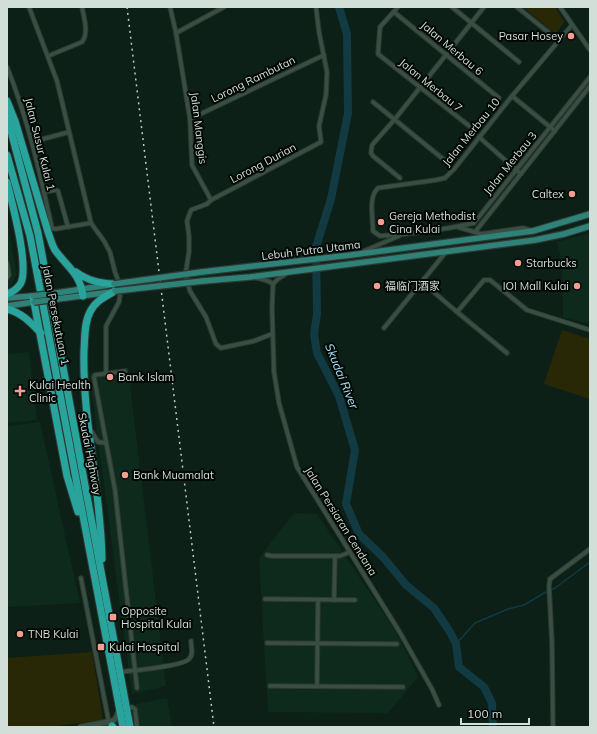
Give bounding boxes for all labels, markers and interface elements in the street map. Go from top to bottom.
street label: Jalan Merbau 6 [418,18,486,78]
place label: Pasar Hosey [499,29,563,43]
marker: Pasar Hosey [566,31,576,41]
street label: Lorong Rambutan [209,53,297,105]
street label: Jalan Merbau 7 [397,55,465,115]
street label: Jalan Manggis [188,91,210,165]
street label: Jalan Merbau 10 [439,95,503,169]
street label: Jalan Susur Kulai 1 [22,96,58,192]
street label: Jalan Merbau 3 [480,129,540,197]
street label: Lorong Durian [228,140,298,186]
place label: Caltex [532,187,564,201]
marker: Caltex [567,189,577,199]
place label: Gereja Methodist Cina Kulai [389,209,476,236]
marker: Gereja Methodist Cina Kulai [376,217,386,227]
street label: Lebuh Putra Utama [261,237,361,263]
place label: Starbucks [526,256,577,270]
marker: Starbucks [513,258,523,268]
street label: Jalan Persekutuan 1 [39,264,73,366]
place label: 福临门酒家 [385,279,440,293]
place label: IOI Mall Kulai [503,279,569,293]
marker: 福临门酒家 [372,281,382,291]
marker: IOI Mall Kulai [572,281,582,291]
water label: Skudai River [322,341,362,412]
place label: Bank Islam [118,370,174,384]
marker: Bank Islam [105,372,115,382]
place label: Kulai Health Clinic [29,378,91,405]
marker: Kulai Health Clinic [14,385,26,397]
street label: Skudai Highway [75,412,105,496]
street label: Jalan Persiaran Cendana [302,464,380,578]
place label: Bank Muamalat [133,468,214,482]
marker: Bank Muamalat [120,470,130,480]
place label: Opposite Hospital Kulai [121,604,191,631]
marker: Opposite Hospital Kulai [108,612,118,622]
place label: TNB Kulai [28,627,78,641]
marker: TNB Kulai [15,629,25,639]
place label: Kulai Hospital [109,640,179,654]
marker: Kulai Hospital [96,642,106,652]
scale bar [461,700,529,726]
text: 100 m [467,706,502,721]

